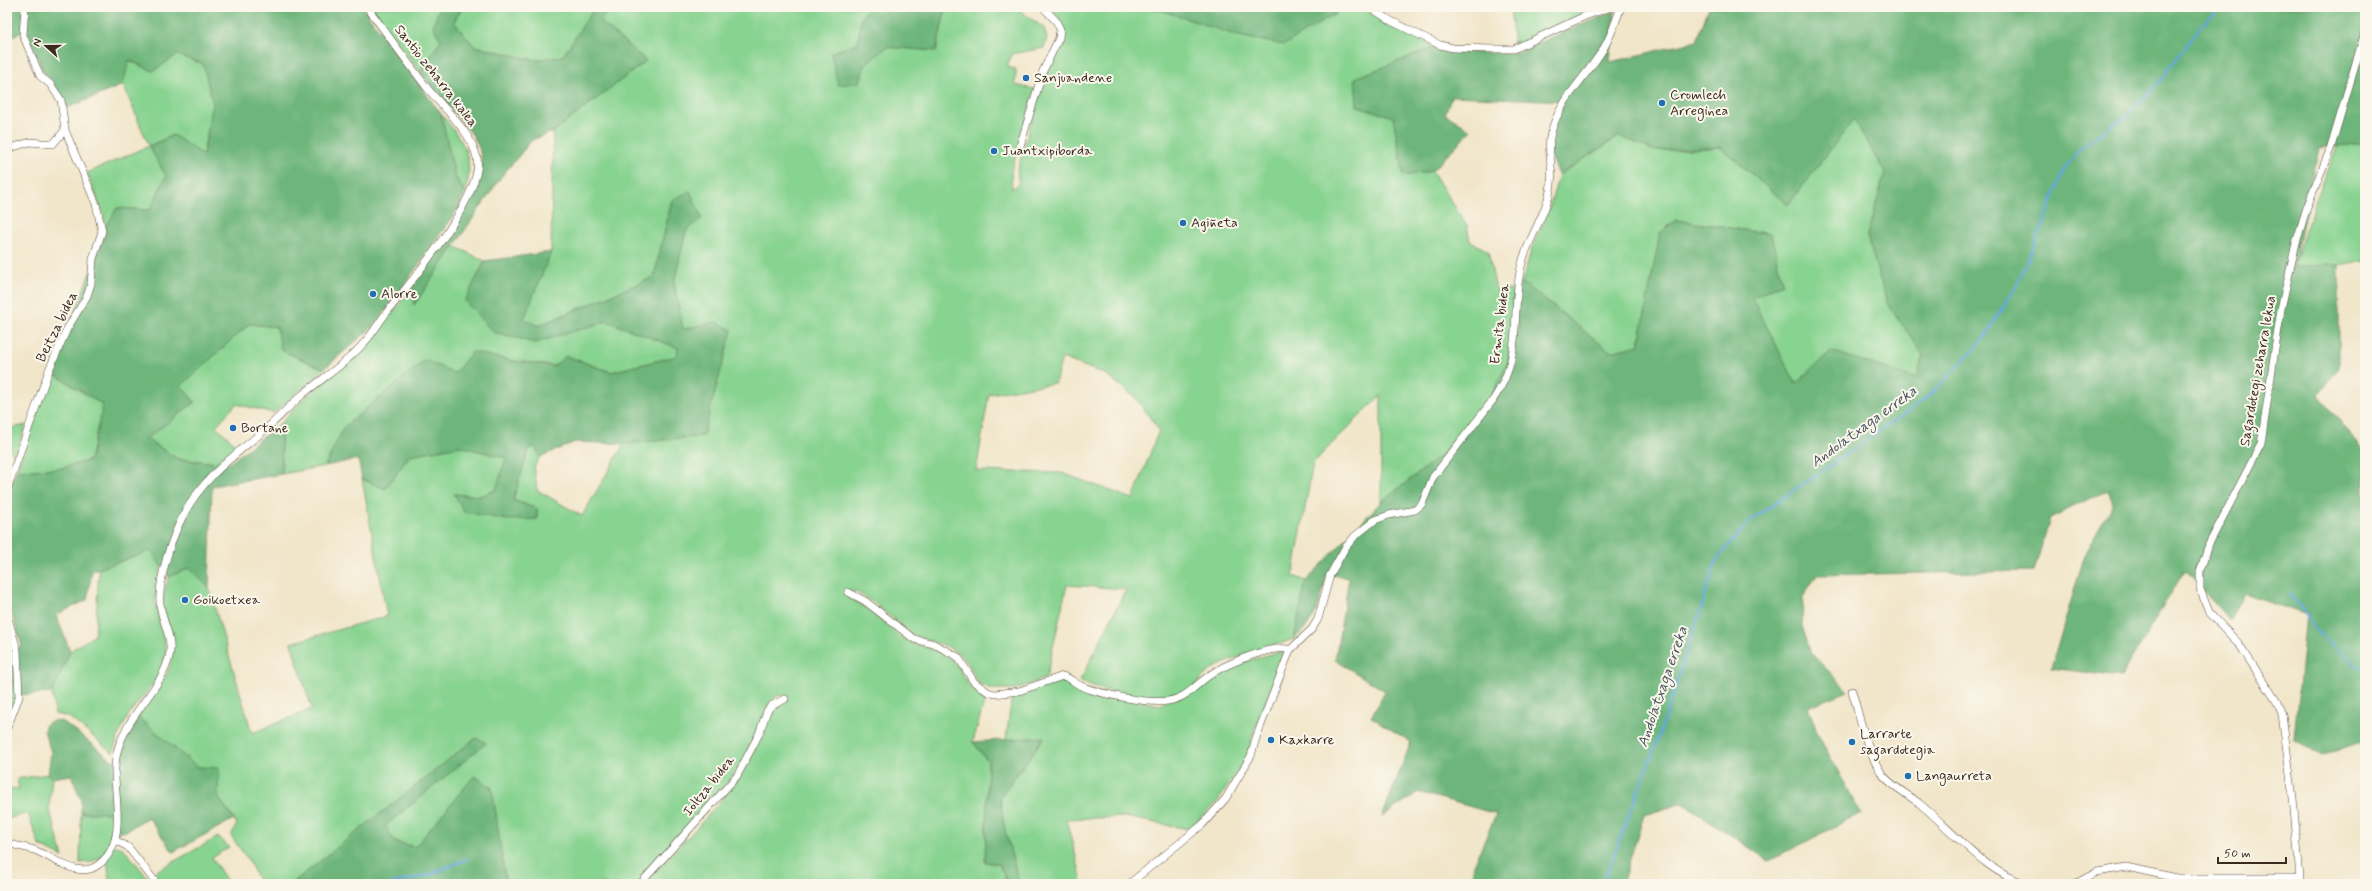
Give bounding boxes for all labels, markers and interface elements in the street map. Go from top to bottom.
street label: Santio zeharra kalea [390,21,482,131]
north arrow [26,26,66,66]
text: N [30,37,45,49]
place label: Sanjuandene [1034,69,1112,87]
marker: Sanjuandene [1021,73,1031,83]
place label: Cromlech Arreginea [1670,86,1729,121]
marker: Cromlech Arreginea [1657,98,1667,108]
place label: Juantxipiborda [1002,142,1093,160]
marker: Juantxipiborda [989,146,999,156]
place label: Agiñeta [1191,214,1238,232]
marker: Agiñeta [1178,218,1188,228]
street label: Ermita bidea [1486,282,1514,365]
place label: Alorre [381,285,418,303]
street label: Beitza bidea [32,289,82,365]
marker: Alorre [368,289,378,299]
street label: Sagardotegi zeharra lekua [2236,294,2282,448]
water label: Andolatxaga erreka [1807,381,1922,473]
place label: Bortane [241,419,289,437]
marker: Bortane [228,423,238,433]
place label: Goikoetxea [193,591,261,609]
marker: Goikoetxea [180,595,190,605]
water label: Andolatxaga erreka [1633,623,1694,750]
place label: Larrarte sagardotegia [1860,725,1935,761]
place label: Kaxkarre [1279,731,1335,749]
marker: Kaxkarre [1266,735,1276,745]
marker: Larrarte sagardotegia [1847,737,1857,747]
street label: Ioltza bidea [679,752,739,820]
place label: Langaurreta [1916,767,1992,786]
marker: Langaurreta [1903,771,1913,781]
scale bar [2218,839,2286,865]
text: 50 m [2224,846,2251,862]

